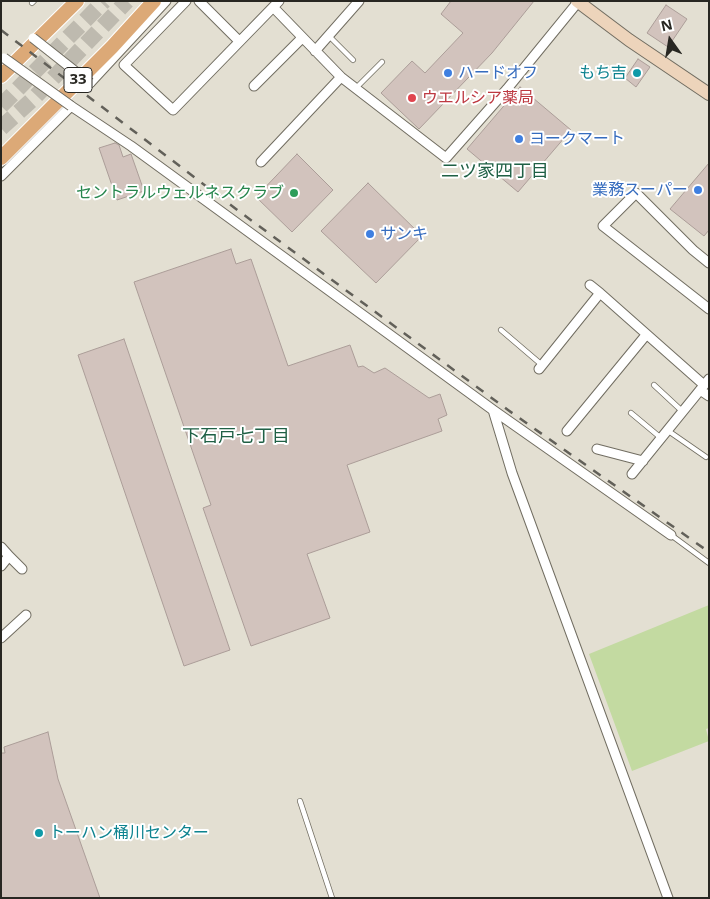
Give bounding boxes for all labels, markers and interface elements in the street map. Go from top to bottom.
text: N [659,14,674,35]
north arrow [645,15,695,65]
place label: ハードオフ [458,63,538,83]
place label: もち吉 [579,63,627,83]
marker: ハードオフ [442,67,454,79]
marker: もち吉 [631,67,643,79]
road number: 33 [64,68,92,92]
place label: ウエルシア薬局 [422,88,534,108]
marker: ウエルシア薬局 [406,92,418,104]
place label: ヨークマート [529,129,625,149]
marker: ヨークマート [513,133,525,145]
district label: 二ツ家四丁目 [441,161,549,183]
place label: 業務スーパー [592,180,688,200]
place label: セントラルウェルネスクラブ [76,183,284,203]
marker: 業務スーパー [692,184,704,196]
marker: セントラルウェルネスクラブ [288,187,300,199]
place label: サンキ [380,224,428,244]
marker: サンキ [364,228,376,240]
district label: 下石戸七丁目 [182,426,290,448]
place label: トーハン桶川センター [49,823,209,843]
marker: トーハン桶川センター [33,827,45,839]

